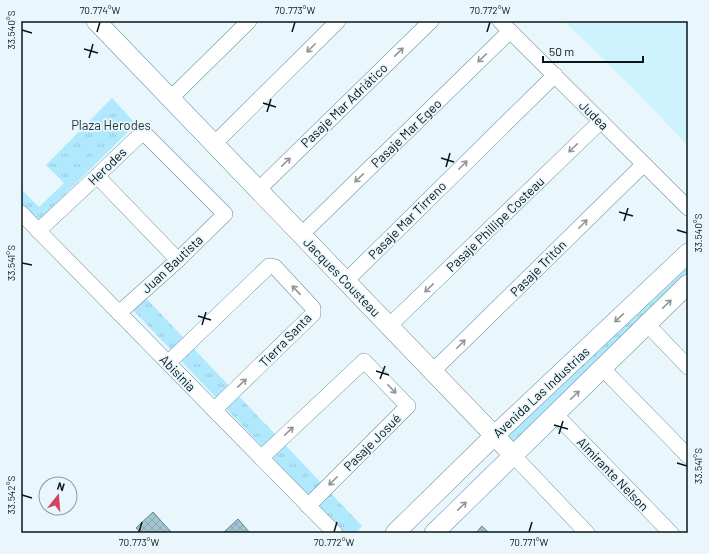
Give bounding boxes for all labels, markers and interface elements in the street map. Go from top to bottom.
text: 70.774°W [80,4,121,16]
text: 70.773°W [275,4,315,16]
text: 70.772°W [470,4,511,16]
text: 33.540°S [5,10,17,50]
scale bar [543,38,643,64]
one-way arrow [306,44,316,53]
text: 50 m [549,44,574,58]
one-way arrow [394,47,404,57]
one-way arrow [477,53,487,63]
street label: Pasaje Mar Adriático [297,59,391,151]
street label: Pasaje Mar Egeo [367,95,445,171]
street label: Judea [576,97,612,133]
park label: Plaza Herodes [71,117,151,133]
one-way arrow [568,143,578,153]
street label: Herodes [84,144,130,188]
one-way arrow [281,157,291,167]
one-way arrow [458,160,468,170]
one-way arrow [354,173,364,183]
street label: Pasaje Phillipe Costeau [443,173,547,275]
street label: Pasaje Mar Tirreno [365,178,449,262]
text: 33.540°S [692,213,704,253]
one-way arrow [578,219,588,228]
street label: Juan Bautista [138,232,206,296]
street label: Jacques Cousteau [300,234,384,320]
street label: Pasaje Tritón [506,236,570,300]
text: 33.541°S [5,245,17,281]
one-way arrow [424,283,434,292]
one-way arrow [292,284,301,295]
one-way arrow [662,299,672,309]
street label: Tierra Santa [255,310,315,370]
one-way arrow [614,313,624,322]
one-way arrow [456,339,466,349]
street label: Avenida Las Industrias [489,343,593,441]
street label: Abisinia [157,351,199,395]
one-way arrow [237,378,247,387]
one-way arrow [387,384,397,394]
one-way arrow [570,390,580,400]
street label: Pasaje Josué [340,410,404,474]
one-way arrow [284,427,294,436]
street label: Almirante Nelson [574,434,652,514]
text: 33.541°S [692,448,704,484]
text: 33.542°S [5,475,17,514]
north arrow [38,476,78,516]
one-way arrow [328,476,338,485]
text: N [56,479,66,493]
one-way arrow [457,501,467,511]
text: 70.773°W [119,536,159,548]
text: 70.772°W [314,536,355,548]
text: 70.771°W [510,536,549,548]

